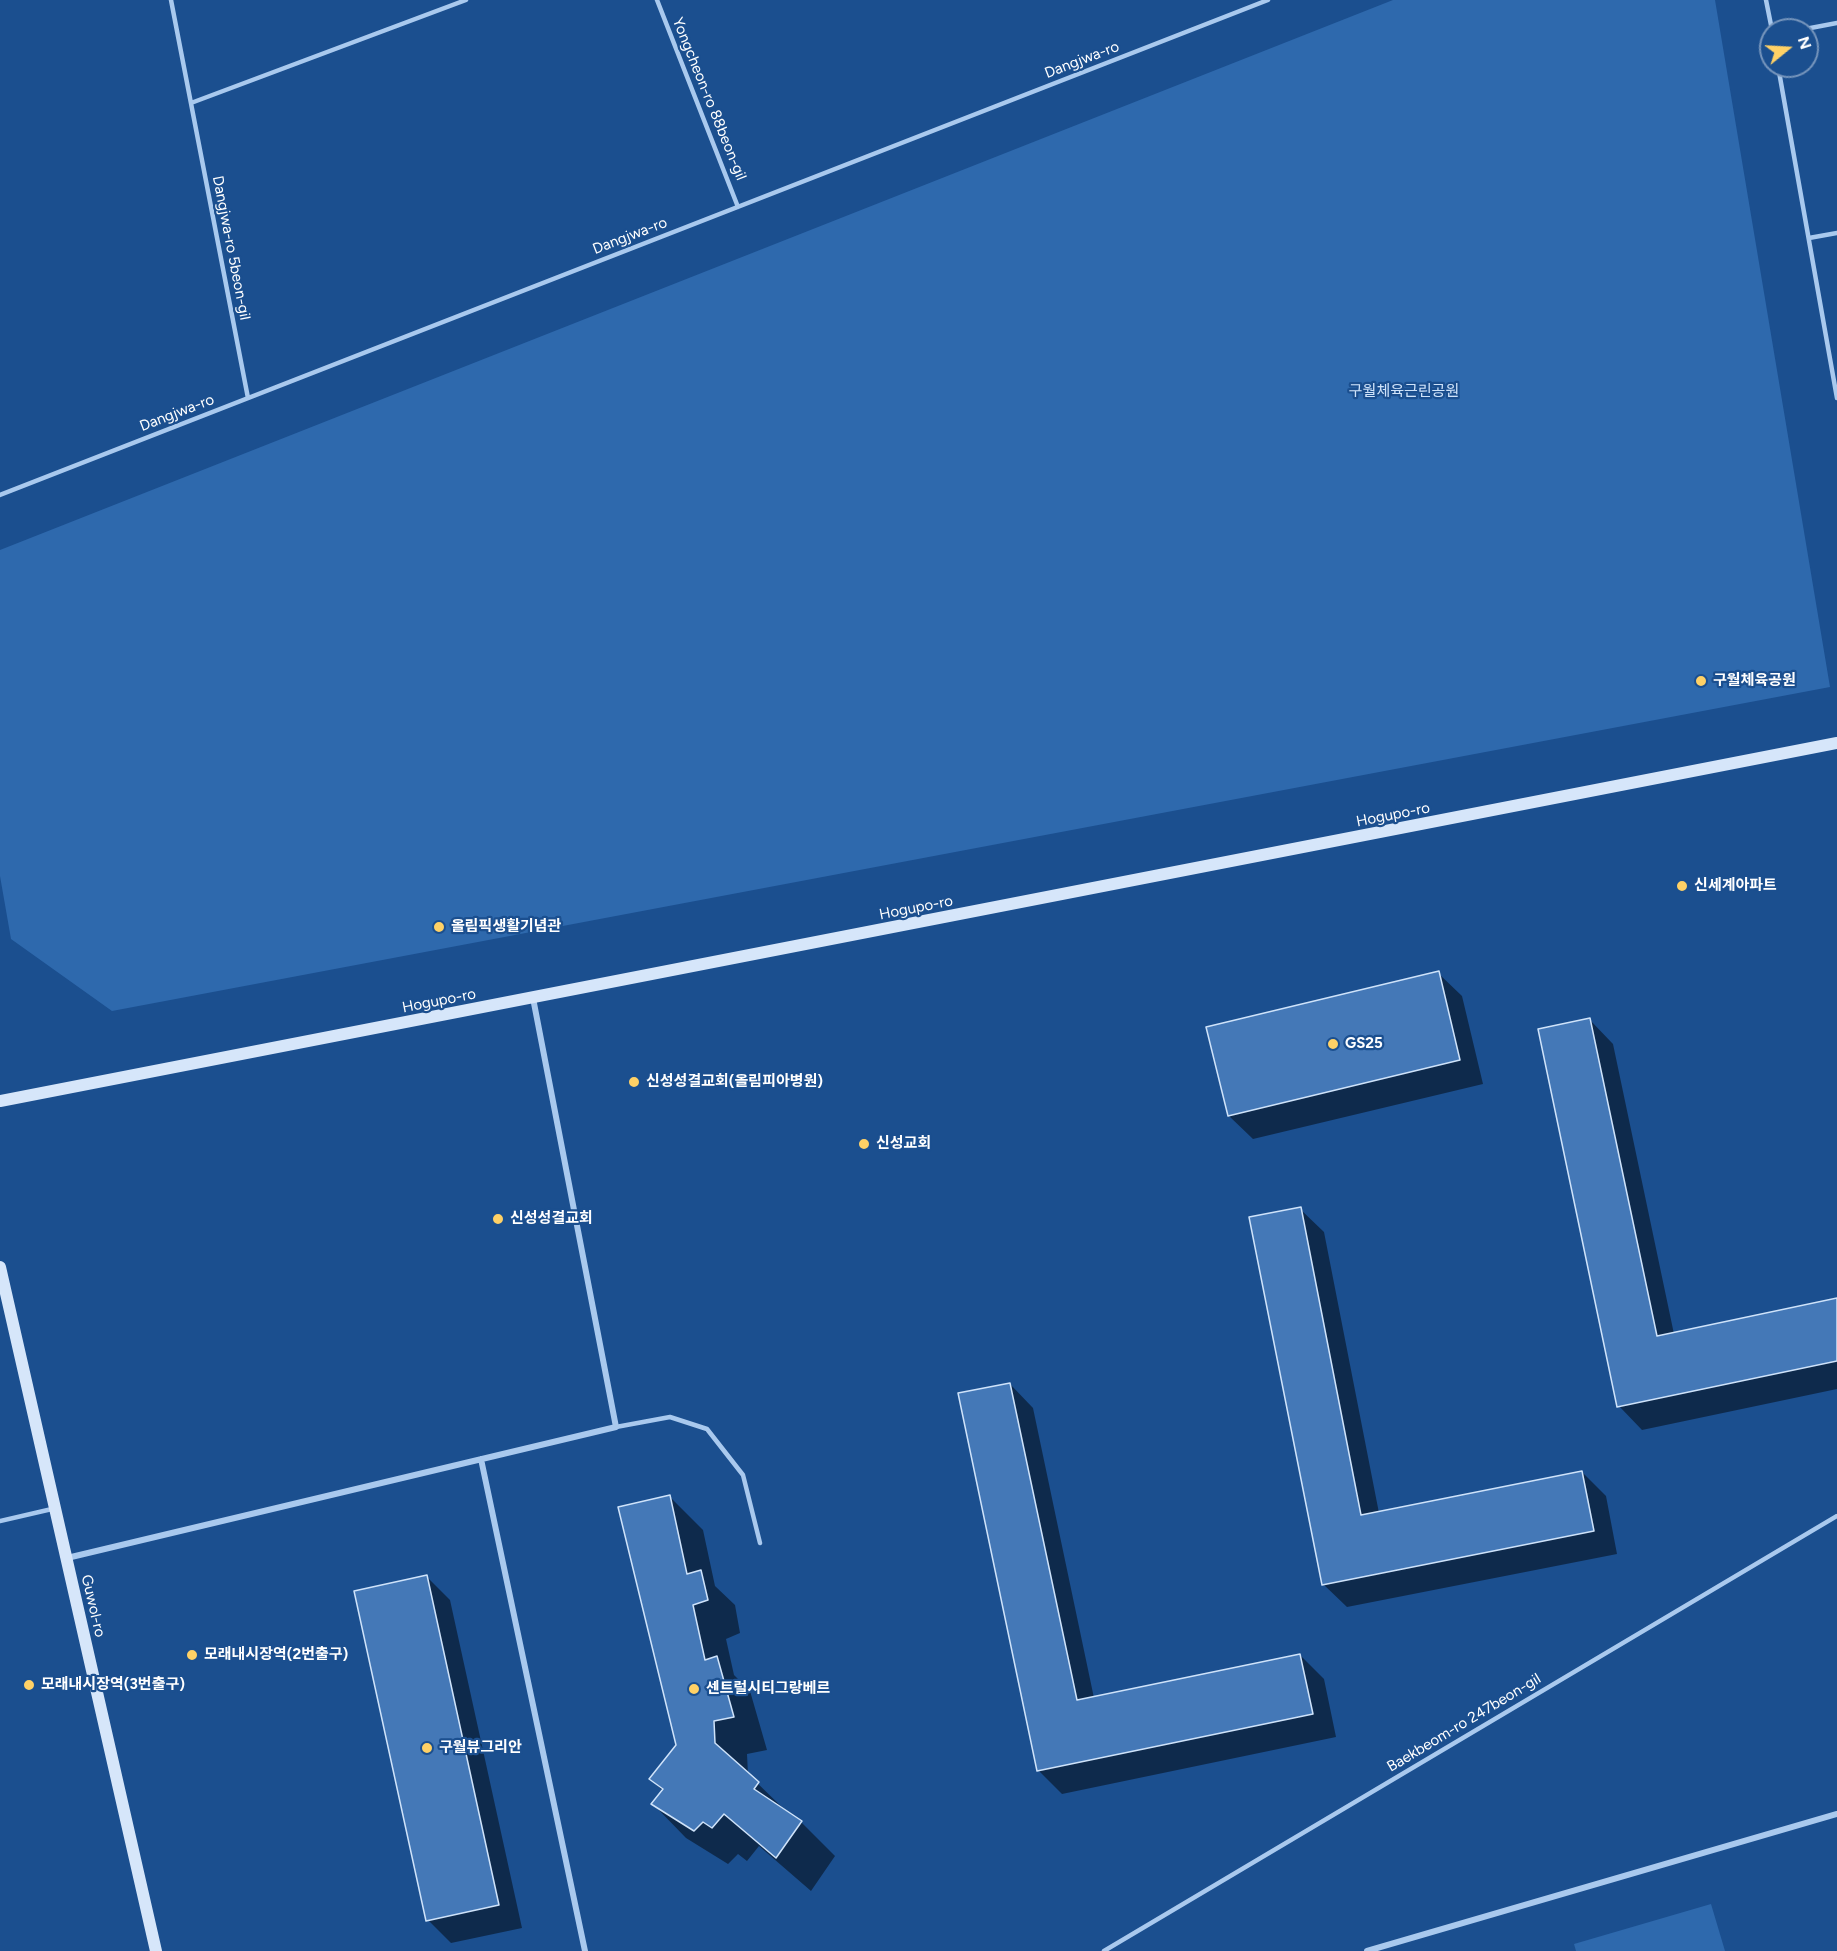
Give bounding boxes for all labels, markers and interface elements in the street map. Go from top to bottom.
street label: Yongcheon-ro 88beon-gil [668,15,750,183]
north arrow [1759,18,1819,78]
text: N [1794,34,1816,52]
street label: Dangjwa-ro [1042,38,1122,82]
street label: Dangjwa-ro 5beon-gil [208,174,254,322]
street label: Dangjwa-ro [590,214,670,258]
park label: 구월체육근린공원 [1349,383,1459,401]
street label: Dangjwa-ro [137,391,217,435]
place label: 구월체육공원 [1713,672,1796,690]
marker: 구월체육공원 [1694,674,1708,688]
street label: Hogupo-ro [1355,799,1431,831]
place label: 신세계아파트 [1694,877,1777,895]
marker: 신세계아파트 [1675,879,1689,893]
street label: Hogupo-ro [878,892,954,924]
place label: 올림픽생활기념관 [451,918,561,936]
marker: 올림픽생활기념관 [432,920,446,934]
street label: Hogupo-ro [401,985,477,1017]
place label: GS25 [1345,1035,1383,1053]
marker: GS25 [1326,1037,1340,1051]
place label: 신성성결교회(올림피아병원) [646,1073,823,1091]
marker: 신성성결교회(올림피아병원) [627,1075,641,1089]
place label: 신성교회 [876,1135,931,1153]
marker: 신성교회 [857,1137,871,1151]
place label: 신성성결교회 [510,1210,593,1228]
marker: 신성성결교회 [491,1212,505,1226]
street label: Guwol-ro [77,1573,109,1639]
place label: 모래내시장역(2번출구) [204,1646,348,1664]
marker: 모래내시장역(2번출구) [185,1648,199,1662]
street label: Baekbeom-ro 247beon-gil [1384,1670,1544,1776]
place label: 모래내시장역(3번출구) [41,1676,185,1694]
marker: 모래내시장역(3번출구) [22,1678,36,1692]
place label: 센트럴시티그랑베르 [706,1680,830,1698]
marker: 센트럴시티그랑베르 [687,1682,701,1696]
place label: 구월뷰그리안 [439,1739,522,1757]
marker: 구월뷰그리안 [420,1741,434,1755]

